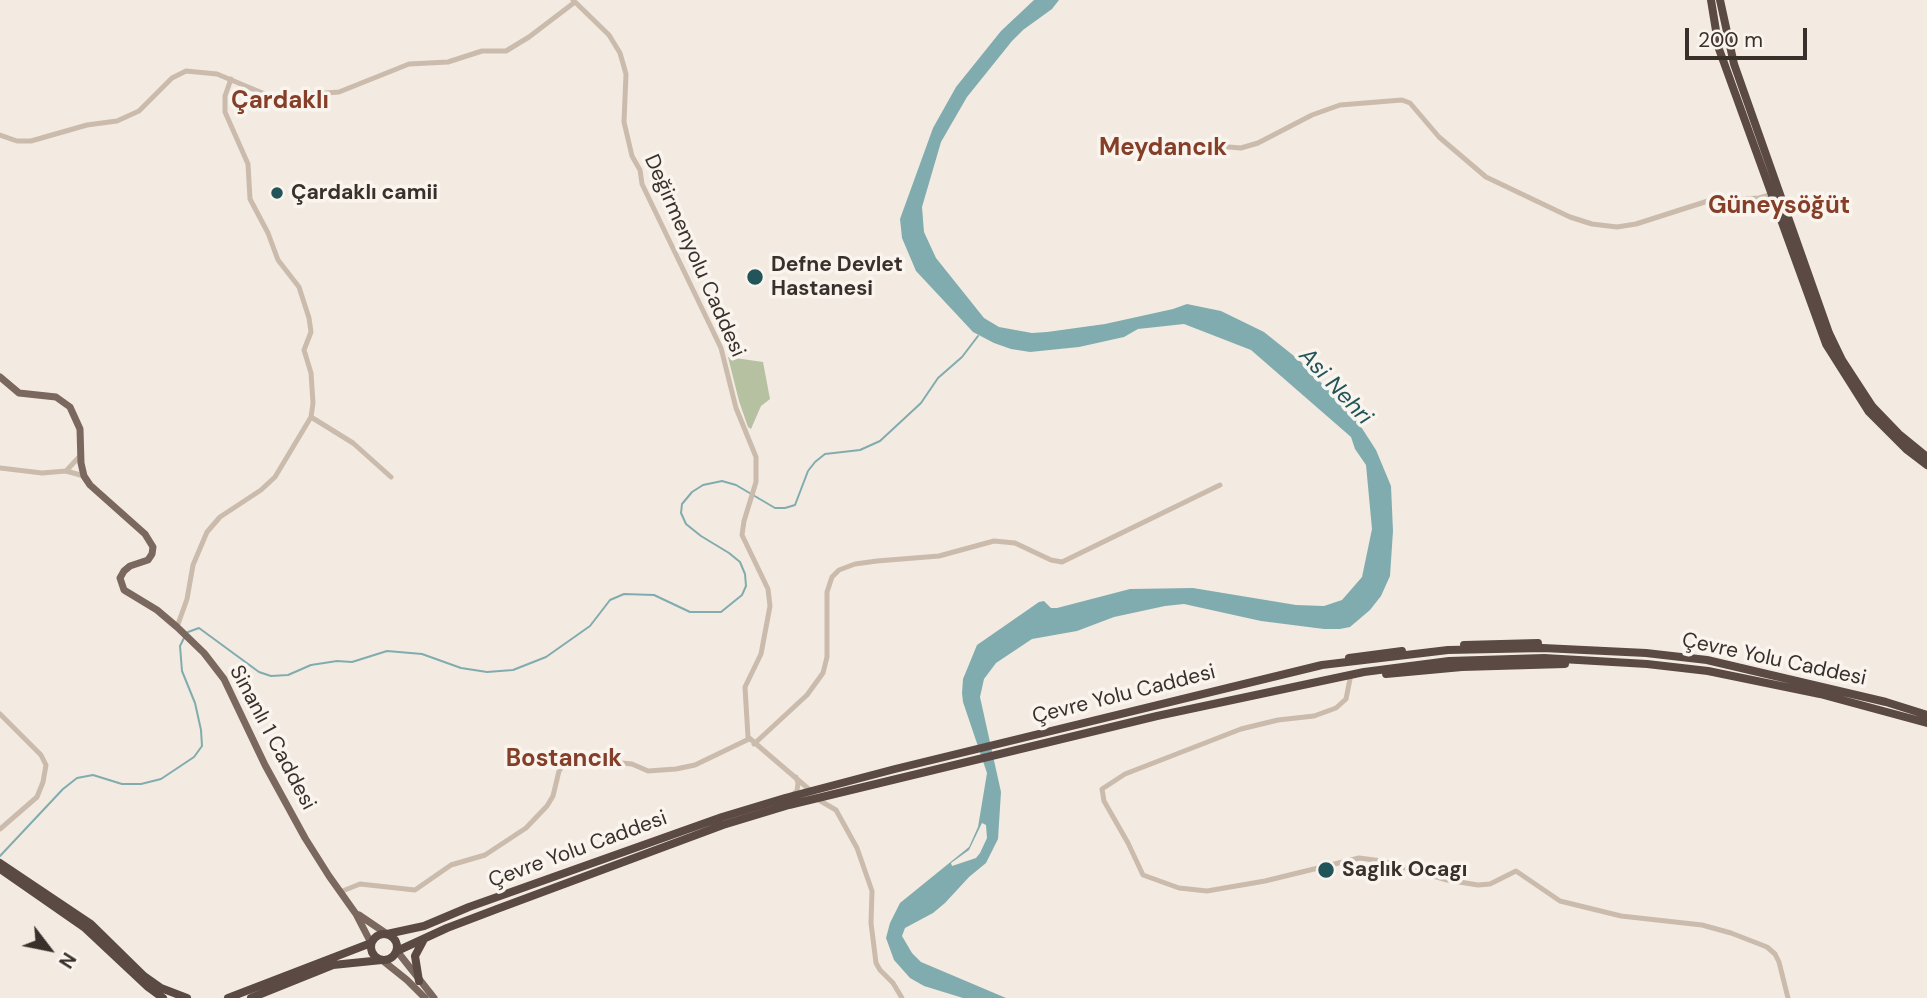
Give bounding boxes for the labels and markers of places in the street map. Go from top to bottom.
place label: Çardaklı camii [291,180,438,206]
marker: Çardaklı camii [269,185,285,201]
place label: Defne Devlet Hastanesi [771,252,903,302]
marker: Defne Devlet Hastanesi [745,267,765,287]
place label: Saglık Ocagı [1342,857,1467,883]
marker: Saglık Ocagı [1316,860,1336,880]

